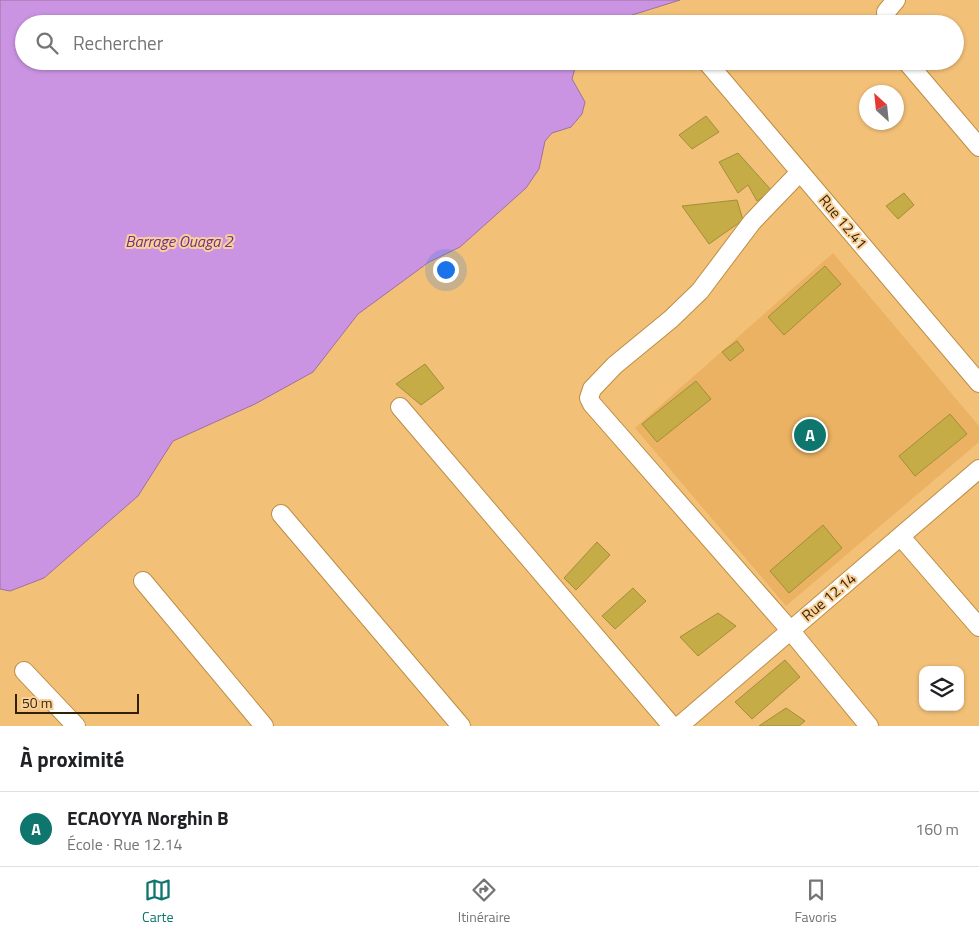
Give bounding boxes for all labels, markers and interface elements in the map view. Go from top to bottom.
search box [15,15,964,70]
text: Rechercher [73,28,163,57]
icon: search [33,29,61,57]
north arrow [859,85,904,130]
street label: Rue 12.41 [814,189,873,254]
water label: Barrage Ouaga 2 [125,229,234,253]
your location [433,257,459,283]
pin: A [794,416,826,454]
street label: Rue 12.14 [796,567,861,626]
map controls [919,666,964,711]
button: layers [919,666,964,711]
scale bar [15,691,139,714]
text: 50 m [22,692,52,713]
text: À proximité [20,743,124,775]
text: ECAOYYA Norghin B [67,803,229,832]
text: A [31,817,41,841]
text: 160 m [915,817,959,841]
text: École · Rue 12.14 [67,832,183,856]
tab: Carte [142,876,174,927]
tab: Itinéraire [458,876,510,927]
tab: Favoris [795,876,837,927]

